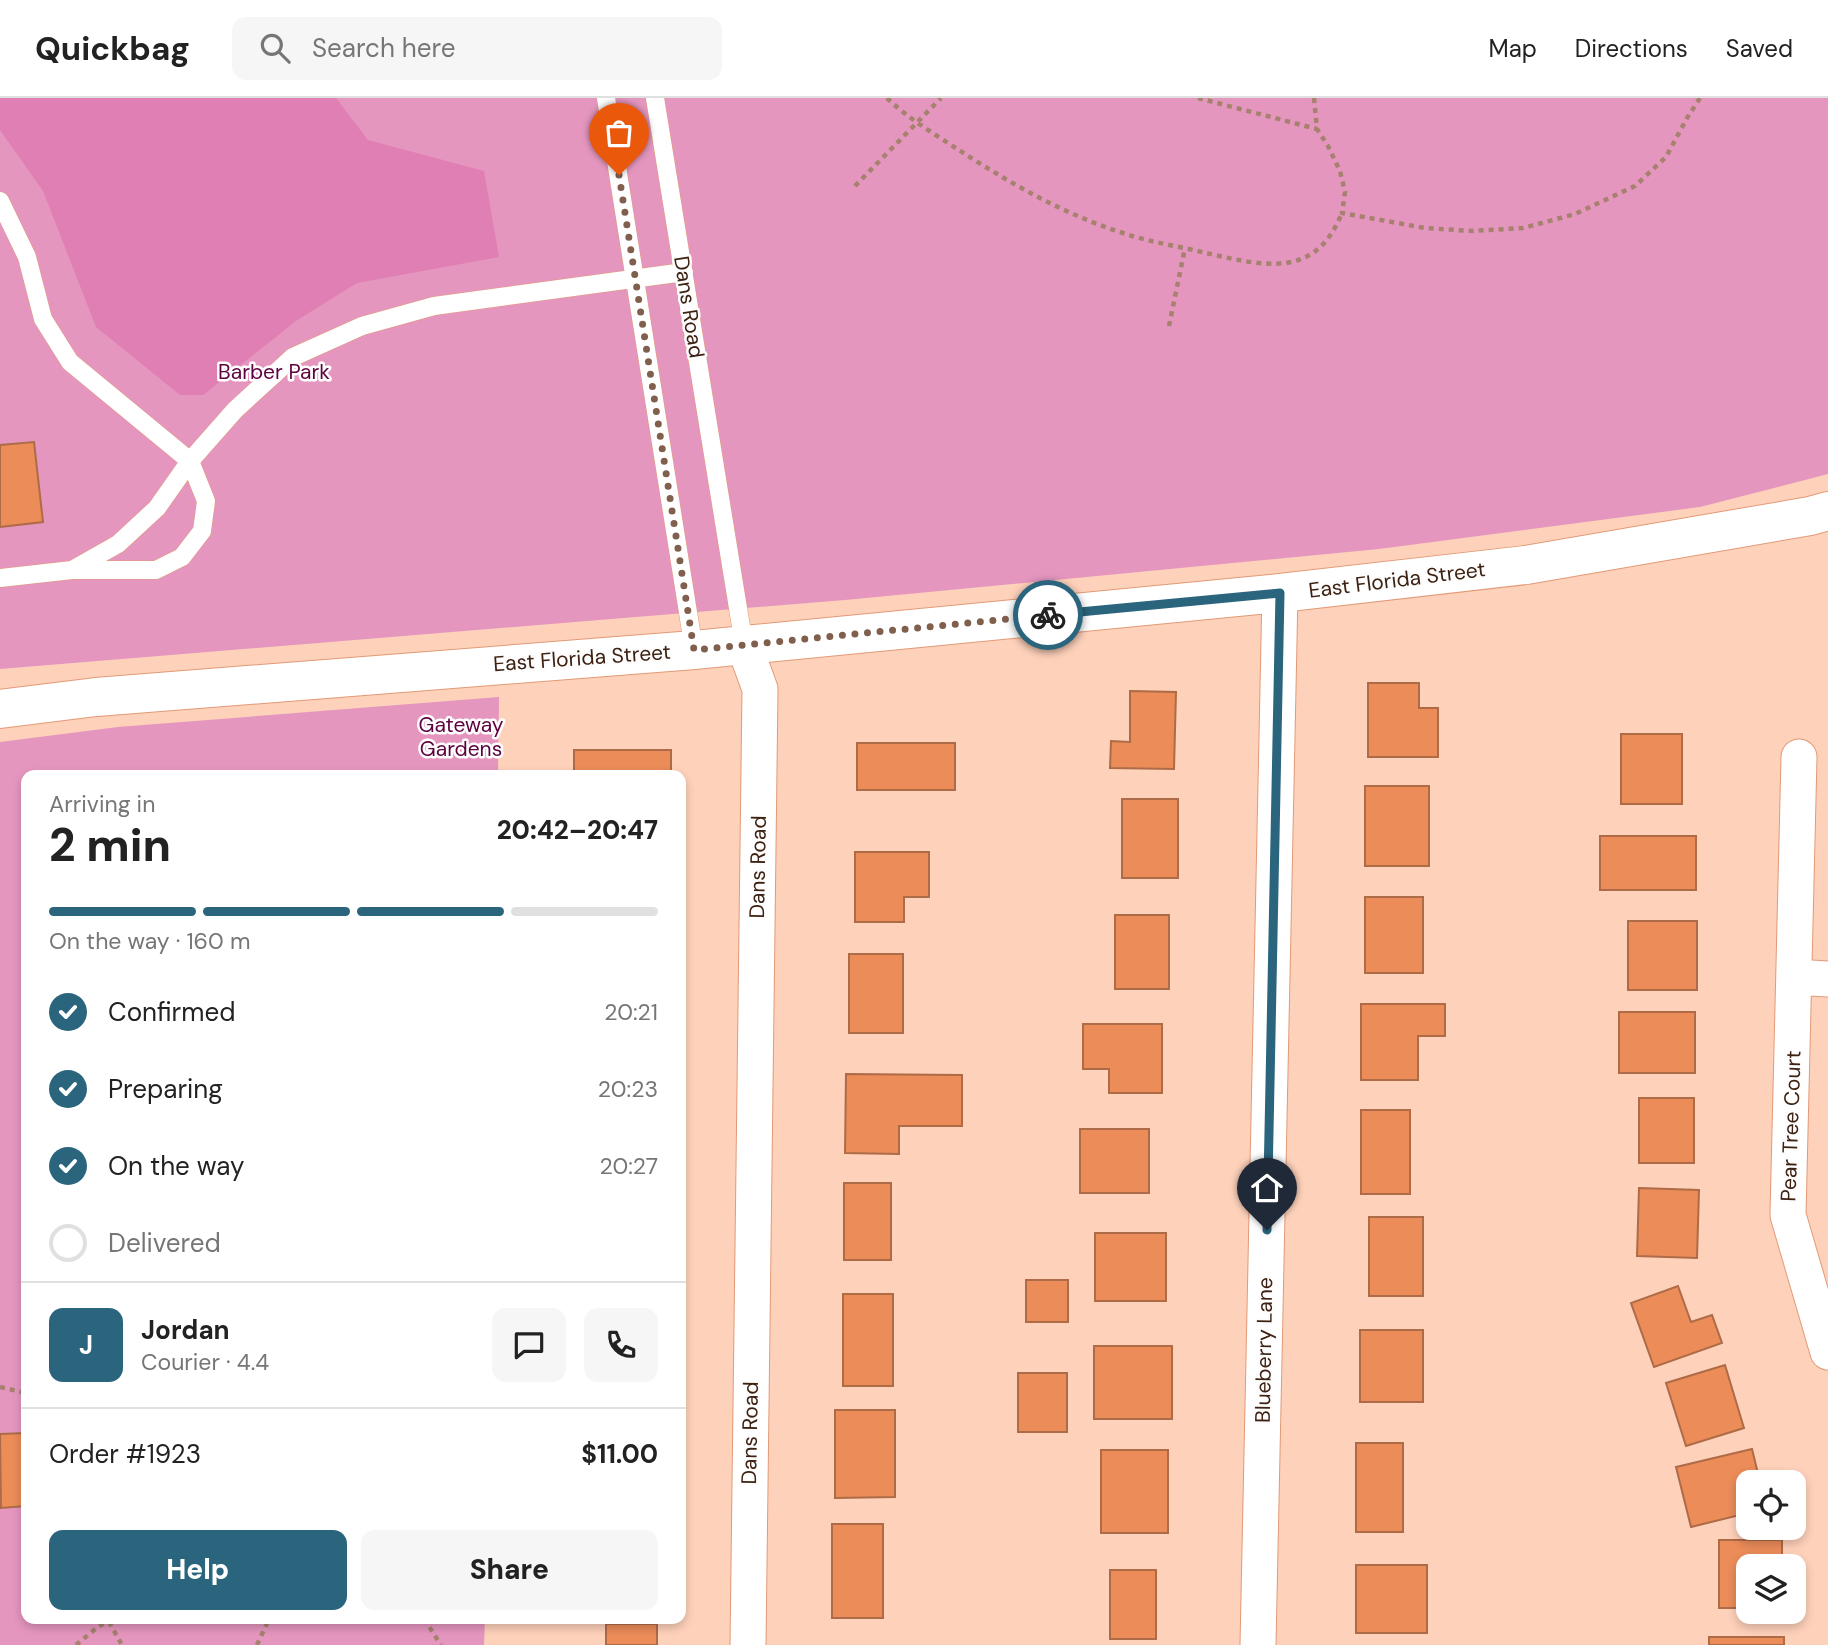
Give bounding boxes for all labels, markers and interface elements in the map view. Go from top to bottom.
search box [232,17,722,80]
text: Quickbag [35,27,190,70]
icon: search [256,29,294,67]
text: Search here [312,31,455,65]
text: Map [1489,33,1537,64]
text: Directions [1575,33,1688,64]
text: Saved [1726,33,1793,64]
pin [589,103,649,175]
icon: bag [600,114,638,152]
street label: Dans Road [667,254,711,360]
park label: Barber Park [218,358,330,386]
street label: East Florida Street [1307,555,1487,605]
courier [1013,580,1083,650]
icon: bike [1029,596,1067,634]
street label: East Florida Street [492,638,672,678]
park label: Gateway Gardens [419,711,504,763]
text: Arriving in [49,789,155,819]
text: 20:42–20:47 [497,813,658,847]
text: 2 min [49,815,171,875]
street label: Dans Road [743,815,773,919]
text: On the way · 160 m [49,926,250,956]
icon: check [49,993,87,1031]
text: Confirmed [108,995,235,1029]
text: 20:21 [604,997,658,1027]
street label: Pear Tree Court [1774,1050,1808,1202]
icon: check [49,1070,87,1108]
text: Preparing [108,1072,223,1106]
text: 20:23 [598,1074,658,1104]
icon: check [49,1147,87,1185]
text: On the way [108,1149,244,1183]
text: 20:27 [599,1151,658,1181]
pin [1237,1158,1297,1230]
icon: home [1248,1169,1286,1207]
text: Delivered [108,1226,221,1260]
street label: Blueberry Lane [1249,1277,1279,1423]
button: chat [492,1308,566,1382]
button: phone [584,1308,658,1382]
text: Jordan [141,1313,230,1347]
text: J [79,1328,93,1362]
text: Courier · 4.4 [141,1347,269,1377]
street label: Dans Road [735,1381,765,1485]
text: Order #1923 [49,1437,201,1471]
text: $11.00 [581,1437,658,1471]
map controls [1736,1470,1806,1624]
button: locate [1736,1470,1806,1540]
button: Help [49,1530,347,1610]
button: Share [361,1530,658,1610]
button: layers [1736,1554,1806,1624]

